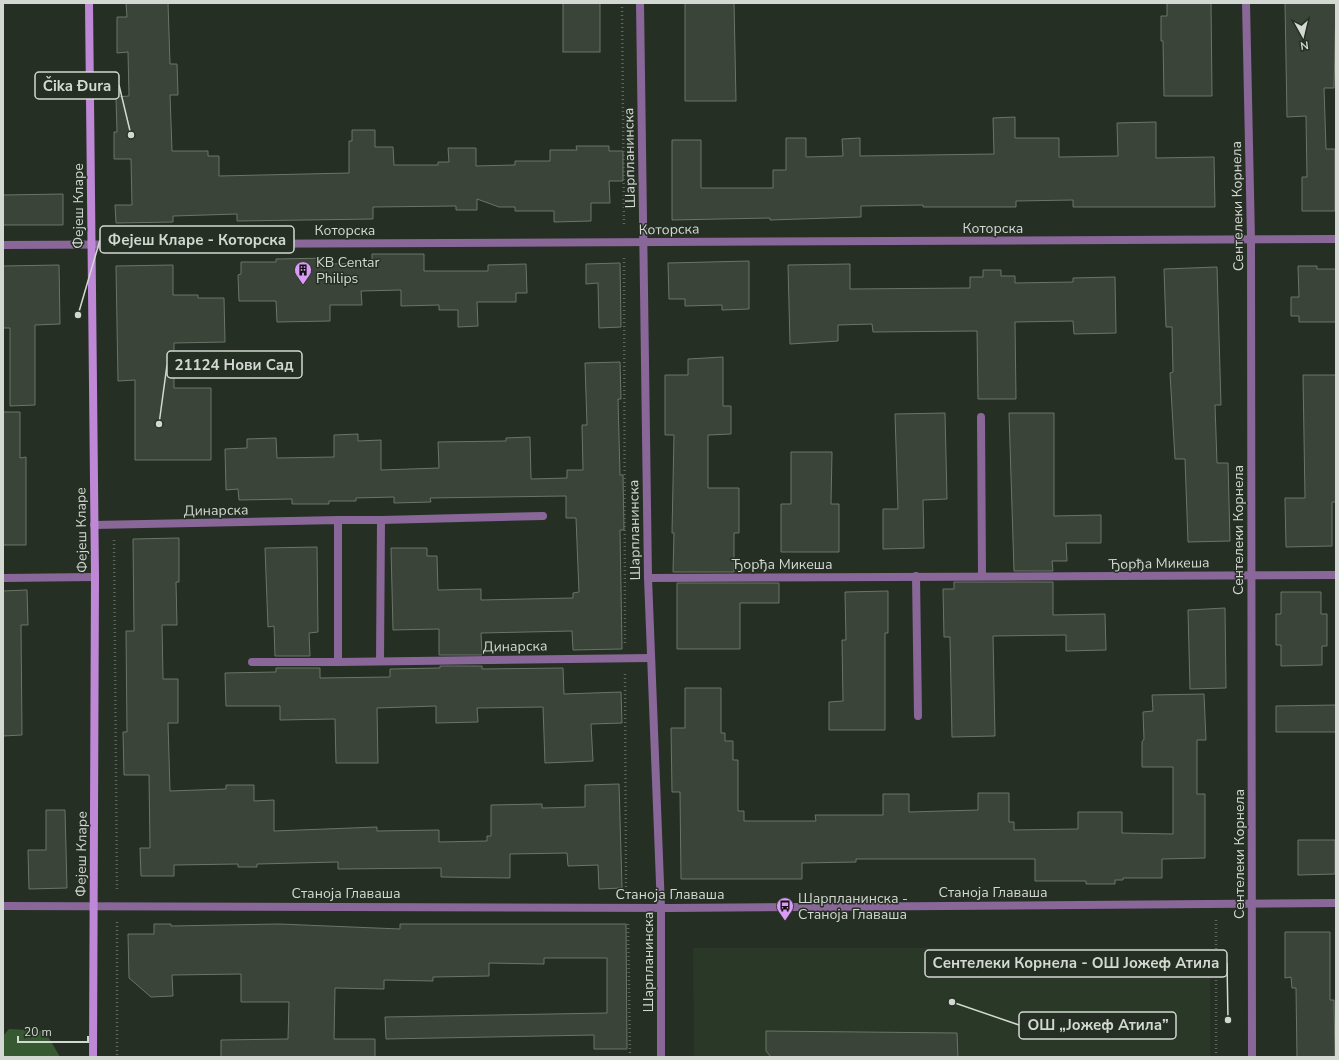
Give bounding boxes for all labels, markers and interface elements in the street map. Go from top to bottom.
north arrow [1283,16,1323,56]
text: N [1299,37,1309,53]
callout: Čika Đura [35,72,119,99]
text: Čika Đura [43,76,111,96]
street label: Шарпланинска [619,108,640,208]
street label: Сентелеки Корнела [1227,141,1248,271]
street label: Фејеш Кларе [69,163,88,249]
street label: Которска [638,219,700,240]
street label: Которска [963,219,1023,238]
street label: Которска [315,221,375,240]
callout: Фејеш Кларе - Которска [100,226,294,253]
text: Фејеш Кларе - Которска [108,230,286,250]
place label: KB Centar Philips [316,253,379,288]
building icon: KB Centar Philips [293,260,313,285]
callout: 21124 Нови Сад [167,351,302,378]
text: 21124 Нови Сад [175,355,293,375]
street label: Сентелеки Корнела [1229,465,1248,595]
street label: Шарпланинска [624,480,645,580]
street label: Фејеш Кларе [71,487,92,573]
street label: Динарска [184,500,249,521]
street label: Ђорђа Микеша [1108,553,1210,574]
street label: Ђорђа Микеша [731,555,833,574]
street label: Динарска [483,636,548,657]
street label: Сентелеки Корнела [1230,789,1249,919]
street label: Фејеш Кларе [71,811,92,897]
street label: Станоја Главаша [938,883,1048,902]
street label: Станоја Главаша [291,884,401,903]
street label: Станоја Главаша [615,885,725,904]
place label: Шарпланинска - Станоја Главаша [798,889,908,924]
bus stop icon: Шарпланинска - Станоја Главаша [775,896,795,921]
street label: Шарпланинска [639,912,658,1012]
callout: Сентелеки Корнела - ОШ Јожеф Атила [925,950,1227,977]
text: Сентелеки Корнела - ОШ Јожеф Атила [933,953,1219,973]
callout: ОШ „Јожеф Атила” [1019,1012,1176,1039]
text: ОШ „Јожеф Атила” [1027,1015,1169,1035]
scale bar [18,1018,88,1044]
text: 20 m [24,1024,52,1040]

